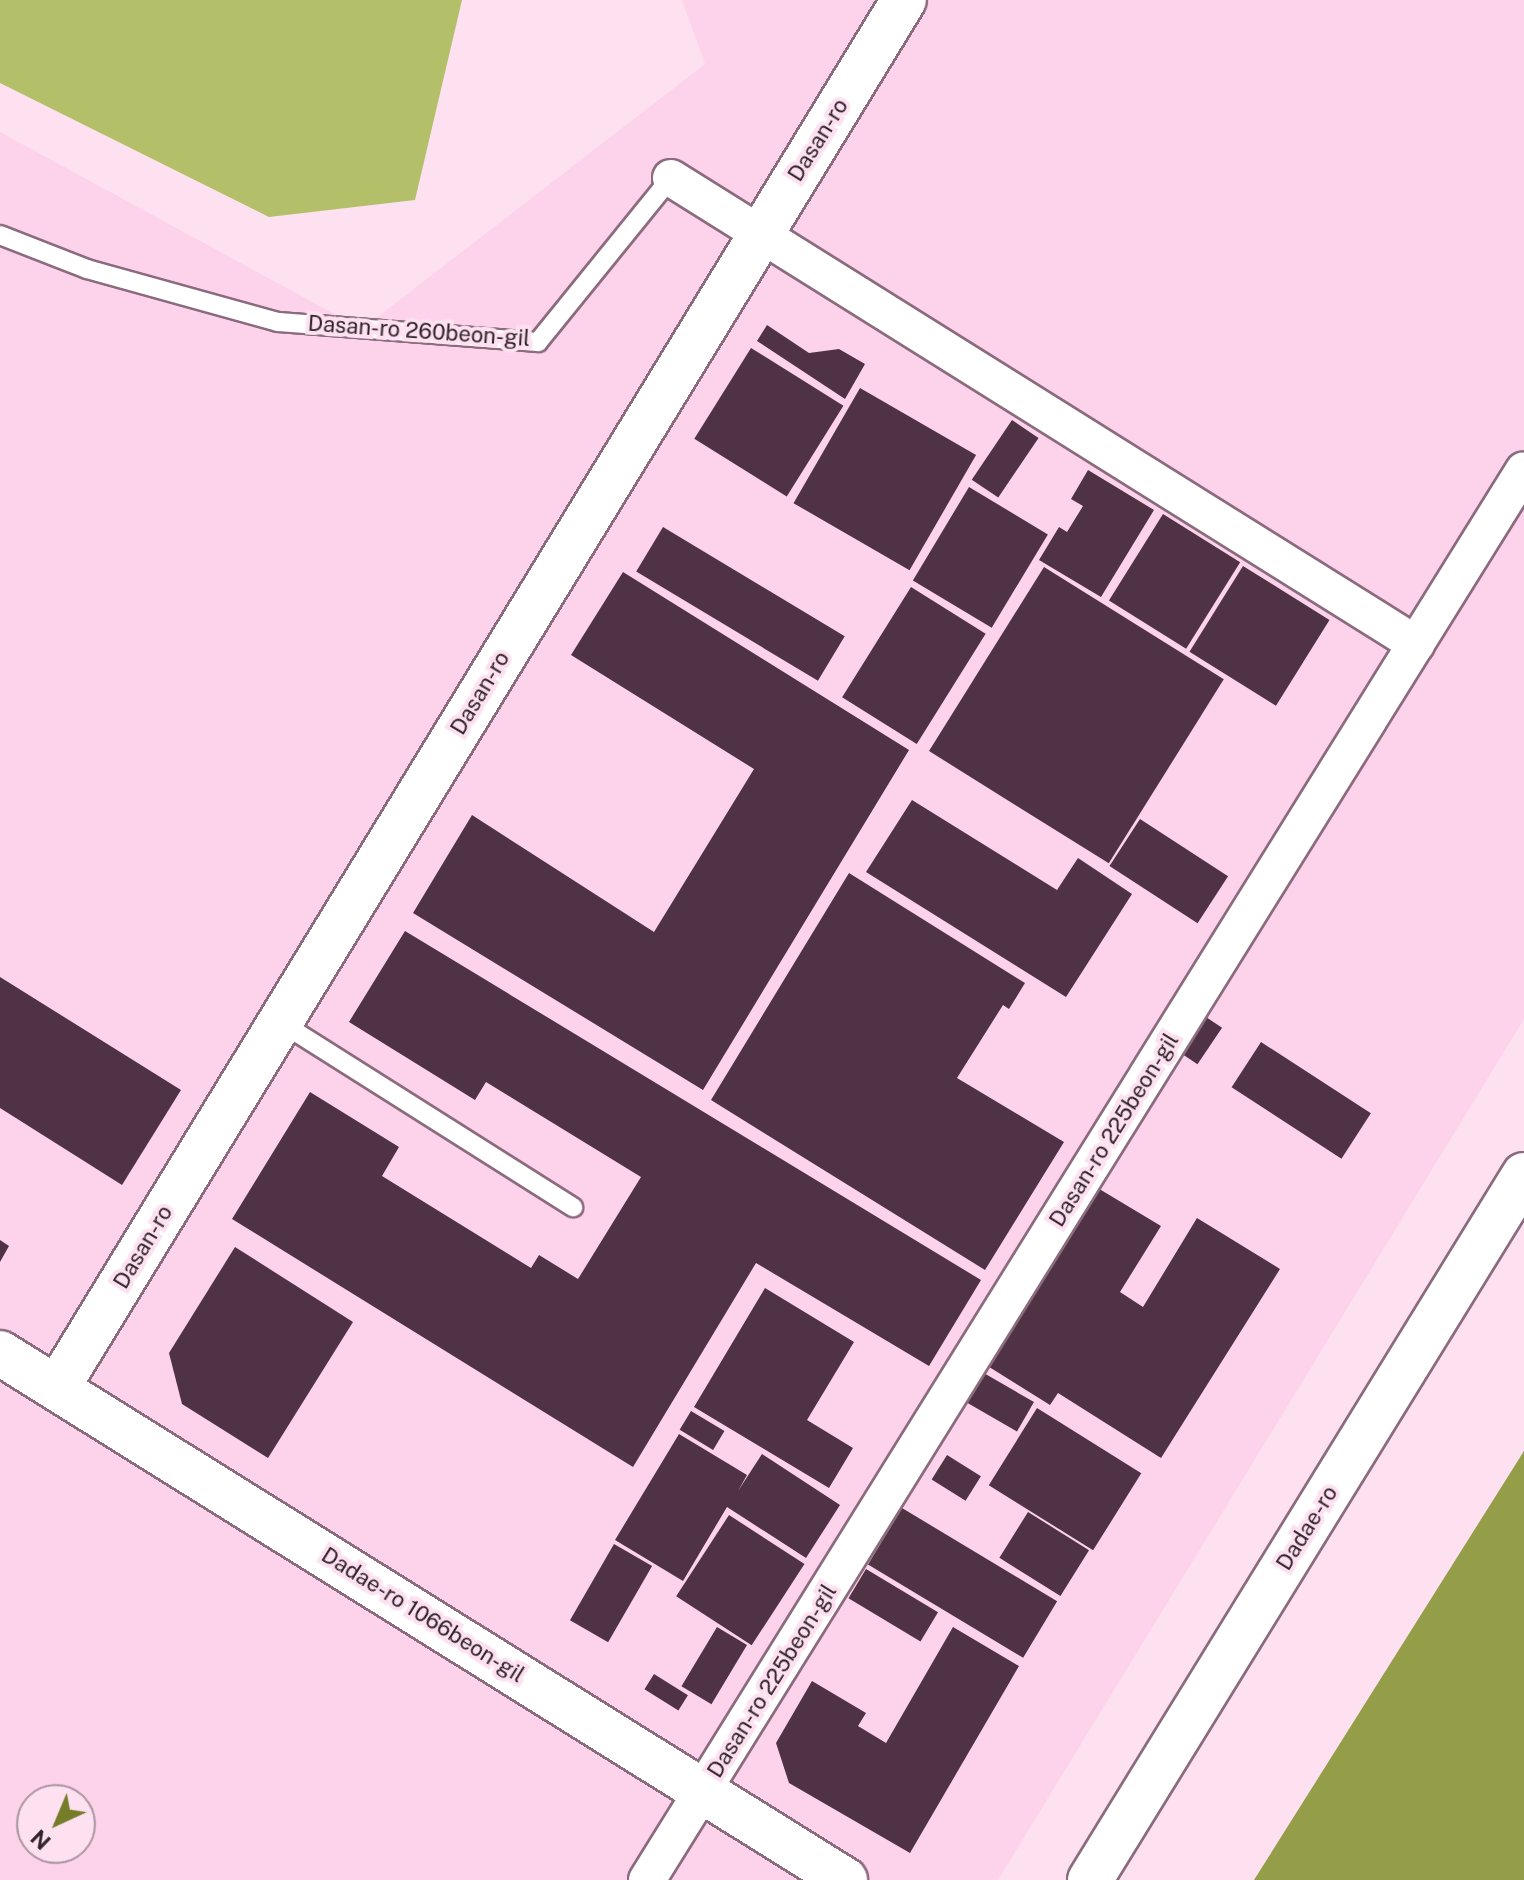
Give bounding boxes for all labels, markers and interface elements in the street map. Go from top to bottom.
street label: Dasan-ro [782,94,854,186]
street label: Dasan-ro 260beon-gil [307,310,531,352]
street label: Dasan-ro [445,647,515,739]
street label: Dasan-ro 225beon-gil [1044,1028,1184,1232]
street label: Dasan-ro [108,1201,178,1293]
street label: Dadae-ro [1271,1481,1343,1575]
street label: Dadae-ro 1066beon-gil [317,1542,529,1688]
street label: Dasan-ro 225beon-gil [702,1579,842,1783]
north arrow [16,1784,96,1864]
text: N [25,1824,56,1855]

